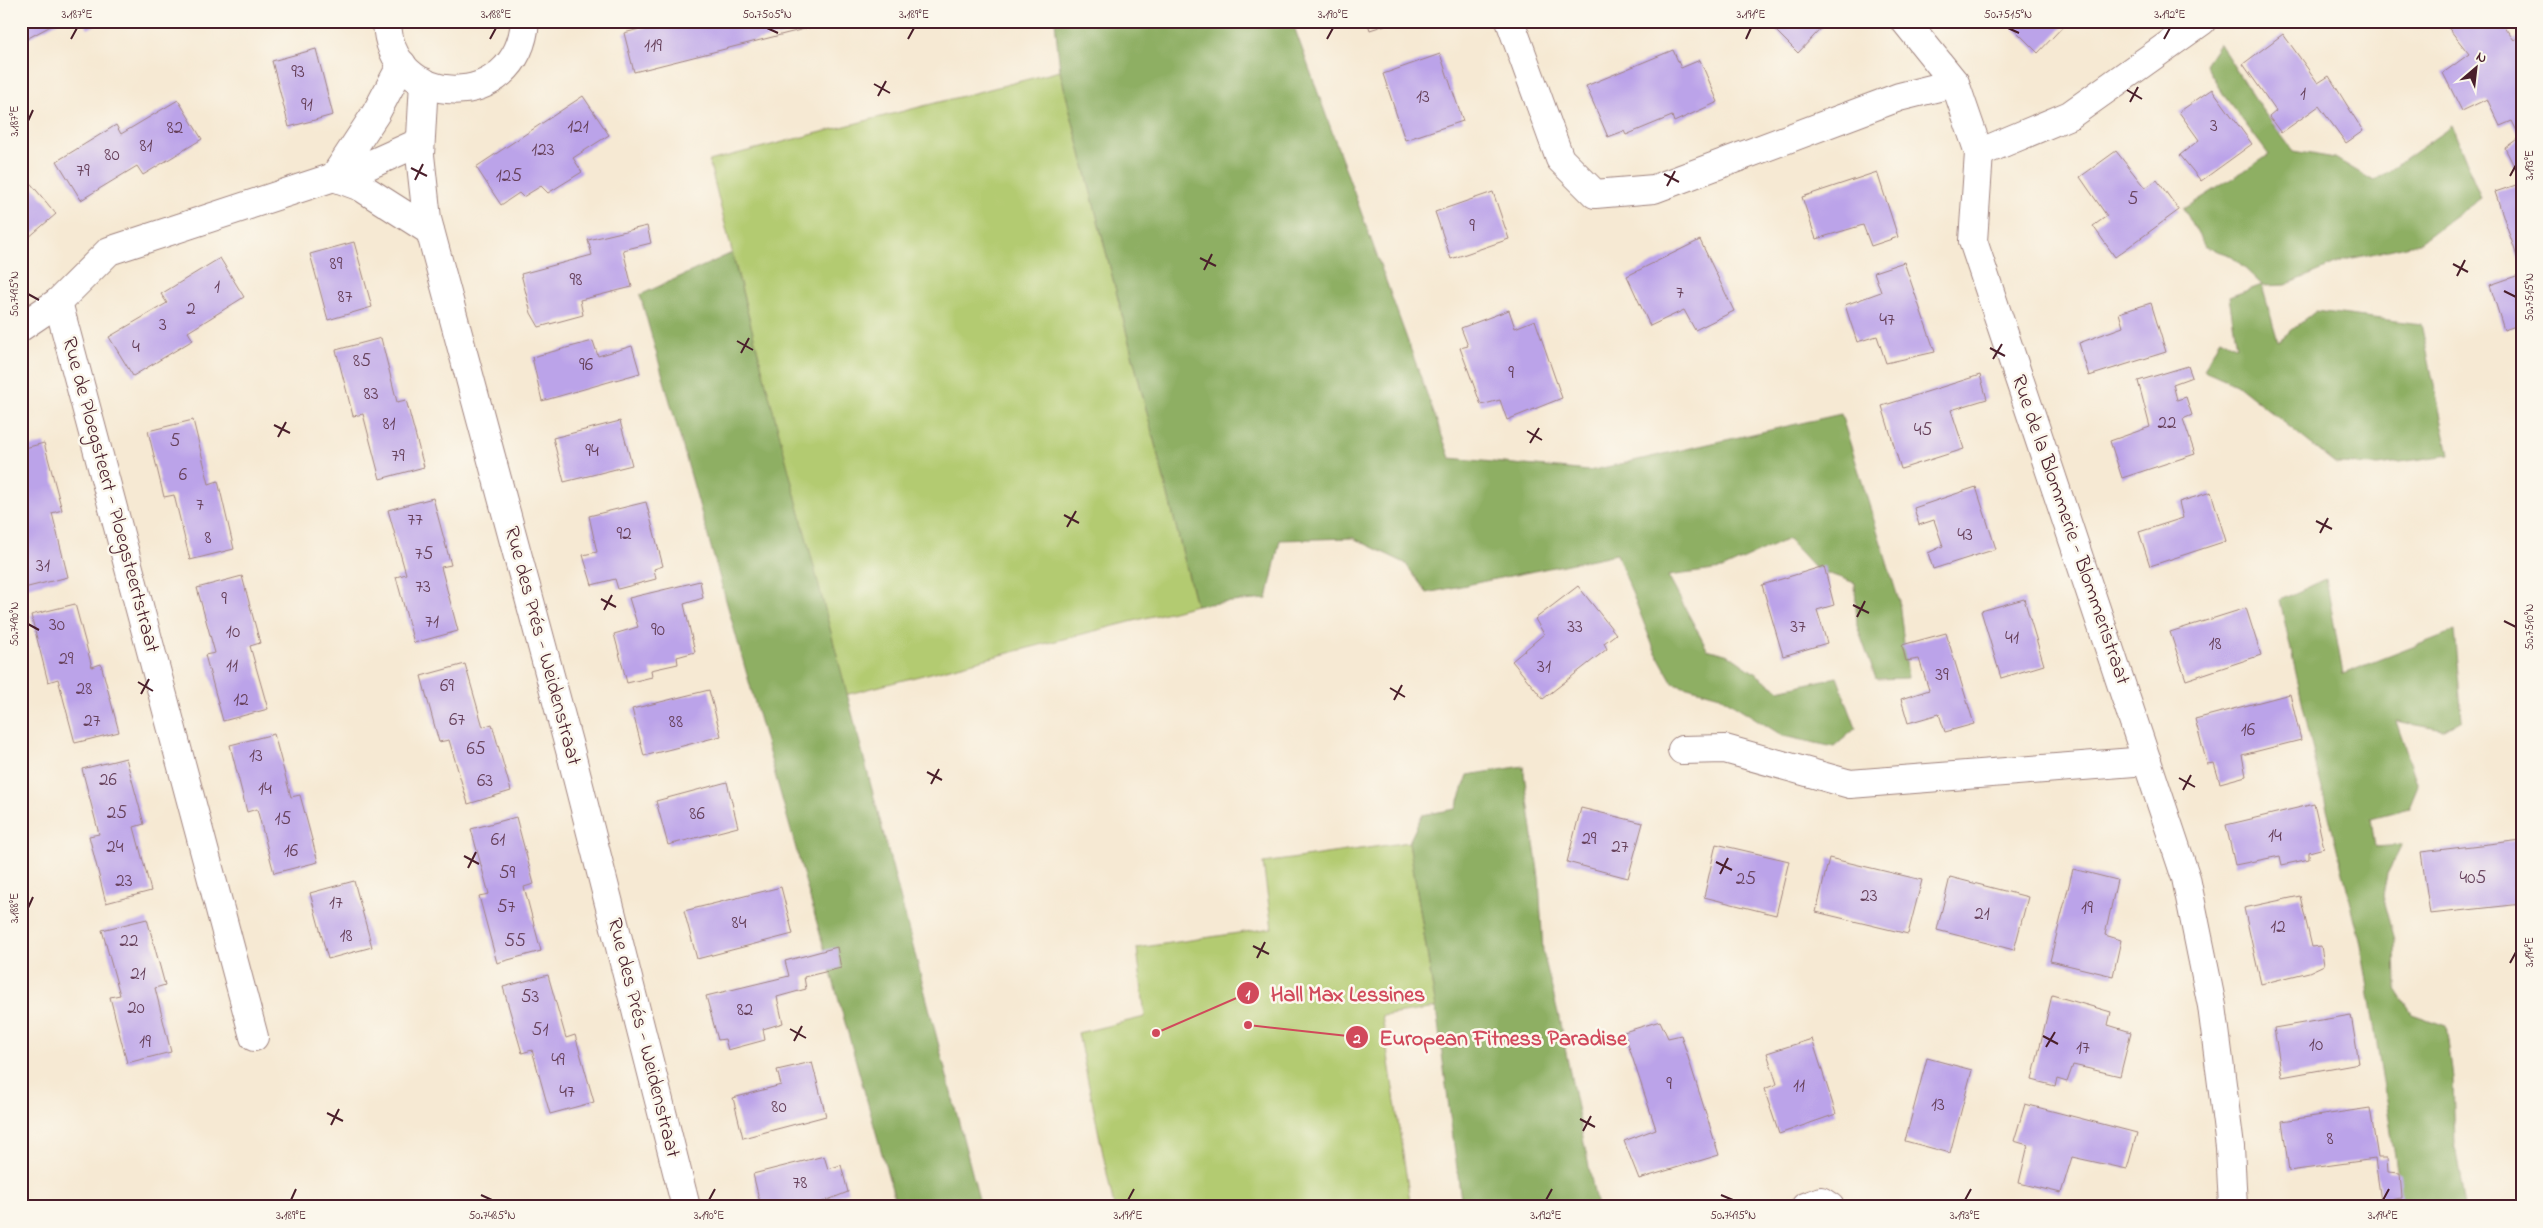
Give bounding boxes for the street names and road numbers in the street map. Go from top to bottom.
street label: Rue de Ploegsteert - Ploegsteertstraat [51,334,167,657]
street label: Rue de la Blommerie - Blommeristraat [2003,371,2137,689]
street label: Rue des Prés - Weidenstraat [496,523,588,769]
street label: Rue des Prés - Weidenstraat [599,915,687,1161]

